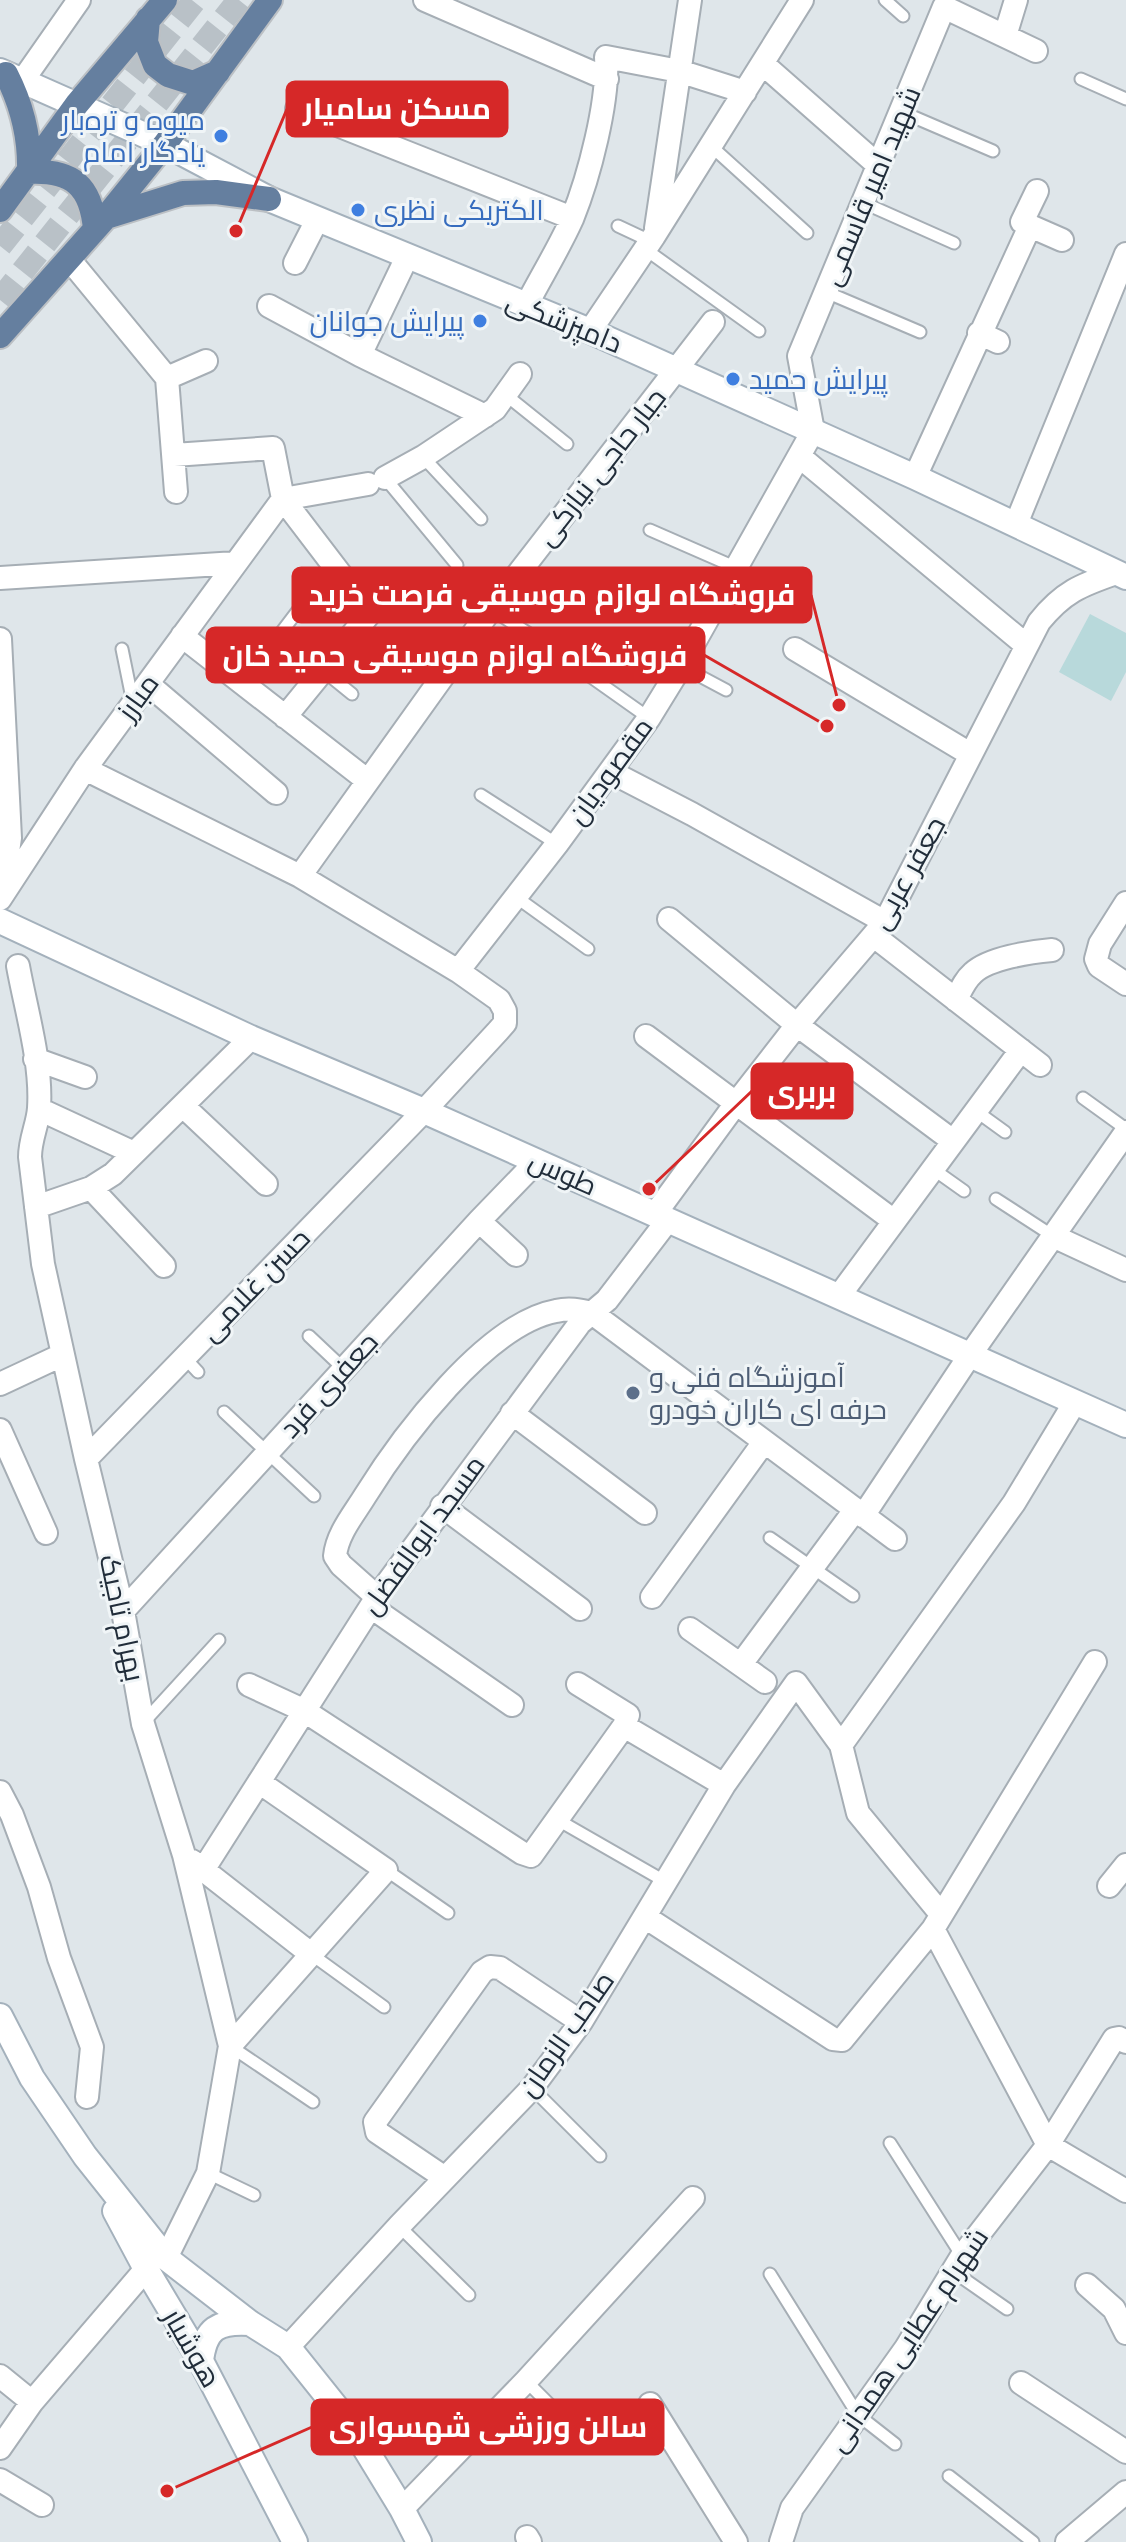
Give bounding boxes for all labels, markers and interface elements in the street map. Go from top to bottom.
callout: مسکن سامیار [287,82,507,136]
street label: شهید امیر قاسمی [814,82,928,290]
text: مسکن سامیار [302,91,491,127]
place label: میوه و تره‌بار یادگار امام [60,104,206,172]
marker: میوه و تره‌بار یادگار امام [212,127,230,145]
place label: الکتریکی نظری [374,194,544,227]
marker: الکتریکی نظری [349,201,367,219]
street label: دامپزشکی [501,284,627,362]
place label: پیرایش جوانان [309,305,465,340]
marker: پیرایش جوانان [471,312,489,330]
place label: پیرایش حمید [749,363,888,398]
marker: پیرایش حمید [724,370,742,388]
street label: جبار حاجی نیازکی [529,382,673,552]
callout: فروشگاه لوازم موسیقی فرصت خرید [293,568,811,622]
text: فروشگاه لوازم موسیقی فرصت خرید [309,577,795,615]
callout: فروشگاه لوازم موسیقی حمید خان [207,628,704,682]
text: فروشگاه لوازم موسیقی حمید خان [222,638,688,676]
street label: مبارز [109,667,166,728]
street label: مقصودیان [560,711,660,831]
street label: جعفر عربی [864,811,952,935]
callout: بربری [752,1064,852,1118]
text: بربری [768,1074,836,1110]
street label: طوس [524,1144,602,1202]
street label: حسن غلامی [193,1222,317,1348]
street label: جعفری فرد [273,1325,385,1445]
place label: آموزشگاه فنی و حرفه ای کاران خودرو [649,1361,887,1426]
marker: آموزشگاه فنی و حرفه ای کاران خودرو [624,1384,642,1402]
street label: مسجد ابوالفضل [354,1449,492,1621]
street label: بهرام تاجیک [90,1552,152,1685]
street label: صاحب الزمان [511,1965,621,2103]
street label: شهرام عطایی همدانی [821,2222,998,2460]
street label: هوشیار [155,2301,228,2393]
callout: سالن ورزشی شهسواری [312,2400,663,2454]
text: سالن ورزشی شهسواری [329,2409,647,2445]

